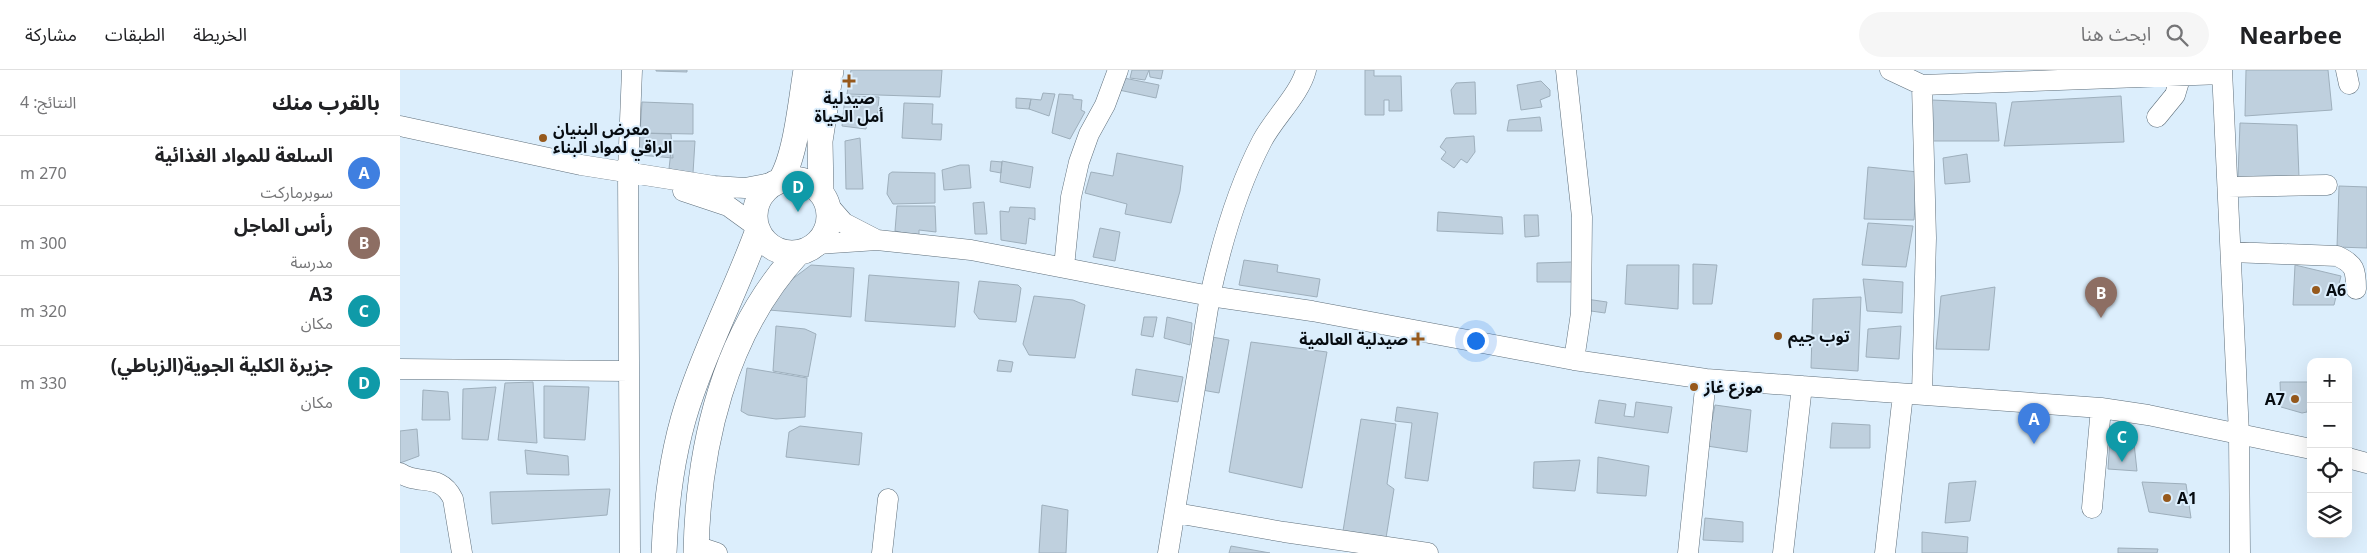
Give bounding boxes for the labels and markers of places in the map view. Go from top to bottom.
marker: صيدلية أمل الحياة [843,75,855,87]
place label: صيدلية أمل الحياة [814,87,884,127]
place label: معرض البنيان الراقي لمواد البناء [553,118,672,161]
marker: معرض البنيان الراقي لمواد البناء [537,132,549,144]
pin: D [782,171,814,212]
pin: B [2085,277,2117,318]
place label: A6 [2326,279,2346,301]
marker: A6 [2310,284,2322,296]
place label: توب جيم [1788,325,1850,349]
place label: صيدلية العالمية [1299,328,1408,350]
marker: توب جيم [1772,330,1784,342]
marker: صيدلية العالمية [1412,333,1424,345]
place label: موزع غاز [1703,376,1763,399]
marker: موزع غاز [1688,381,1700,393]
place label: A7 [2265,388,2285,410]
marker: A7 [2289,393,2301,405]
pin: A [2018,403,2050,444]
pin: C [2106,421,2138,462]
place label: A1 [2177,487,2197,509]
marker: A1 [2161,492,2173,504]

